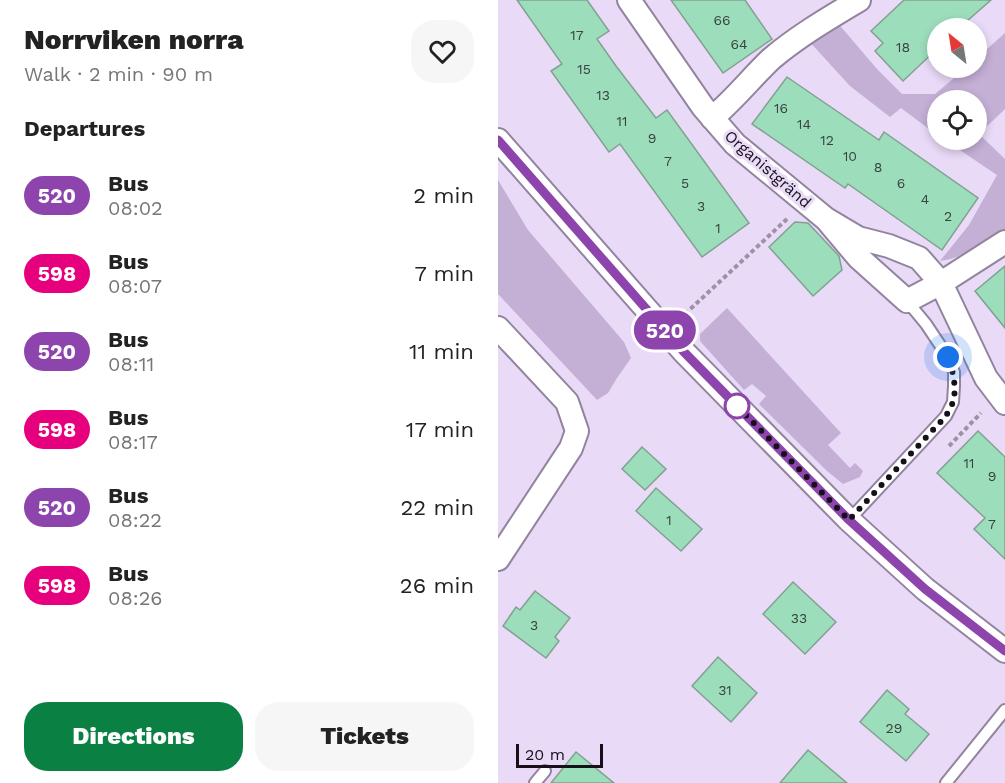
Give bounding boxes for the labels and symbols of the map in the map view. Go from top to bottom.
house number: 66 [713,12,731,28]
north arrow [927,18,987,78]
house number: 17 [570,27,584,43]
house number: 64 [730,36,748,52]
house number: 18 [896,39,910,55]
house number: 15 [577,61,591,77]
house number: 13 [596,87,610,103]
house number: 16 [774,100,788,116]
house number: 11 [617,113,627,129]
house number: 14 [797,116,811,132]
street label: Organistgränd [721,126,815,212]
house number: 9 [648,130,656,146]
house number: 12 [820,132,834,148]
house number: 10 [843,148,857,164]
house number: 7 [664,153,672,169]
house number: 8 [874,159,882,175]
house number: 5 [681,175,689,191]
house number: 6 [897,175,905,191]
house number: 4 [921,191,929,207]
house number: 3 [697,198,705,214]
house number: 2 [944,208,952,224]
house number: 1 [715,220,721,236]
line badge: 520 [630,310,699,350]
your location [933,342,963,372]
unlabelled marker [724,393,750,419]
house number: 11 [964,455,974,471]
house number: 9 [988,468,996,484]
house number: 1 [666,512,672,528]
house number: 7 [988,516,996,532]
house number: 33 [791,610,807,626]
house number: 3 [530,617,538,633]
house number: 31 [718,682,732,698]
house number: 29 [886,720,902,736]
scale bar [516,741,603,768]

